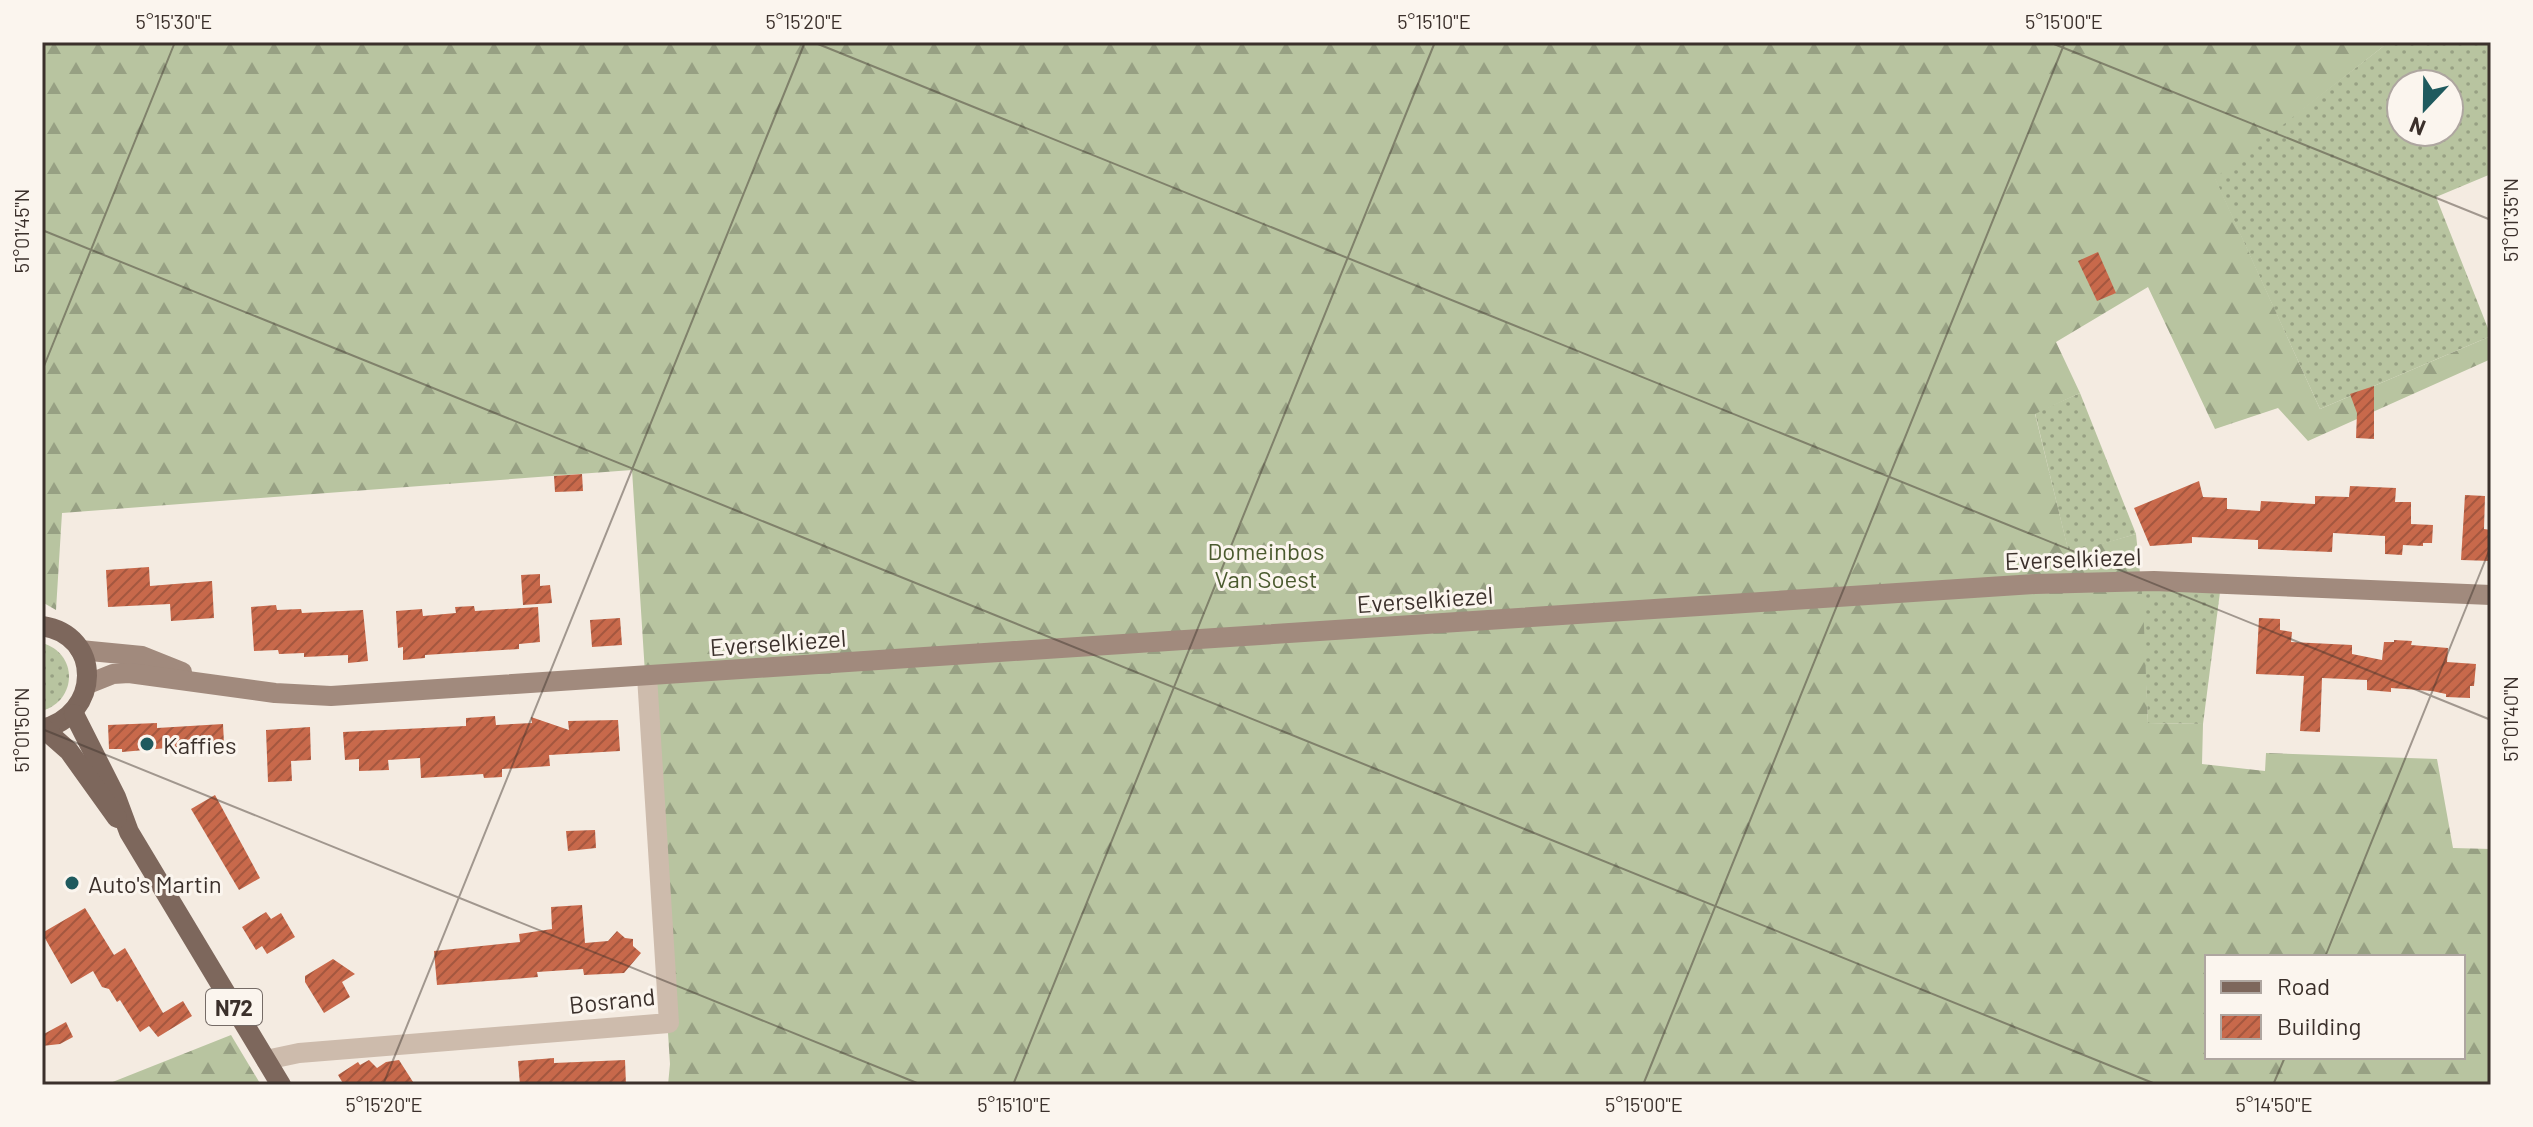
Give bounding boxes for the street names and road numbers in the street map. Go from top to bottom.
street label: Everselkiezel [2004,541,2142,575]
street label: Everselkiezel [1356,580,1494,618]
street label: Everselkiezel [709,623,847,661]
street label: Bosrand [567,981,657,1019]
road number: N72 [206,989,262,1025]

